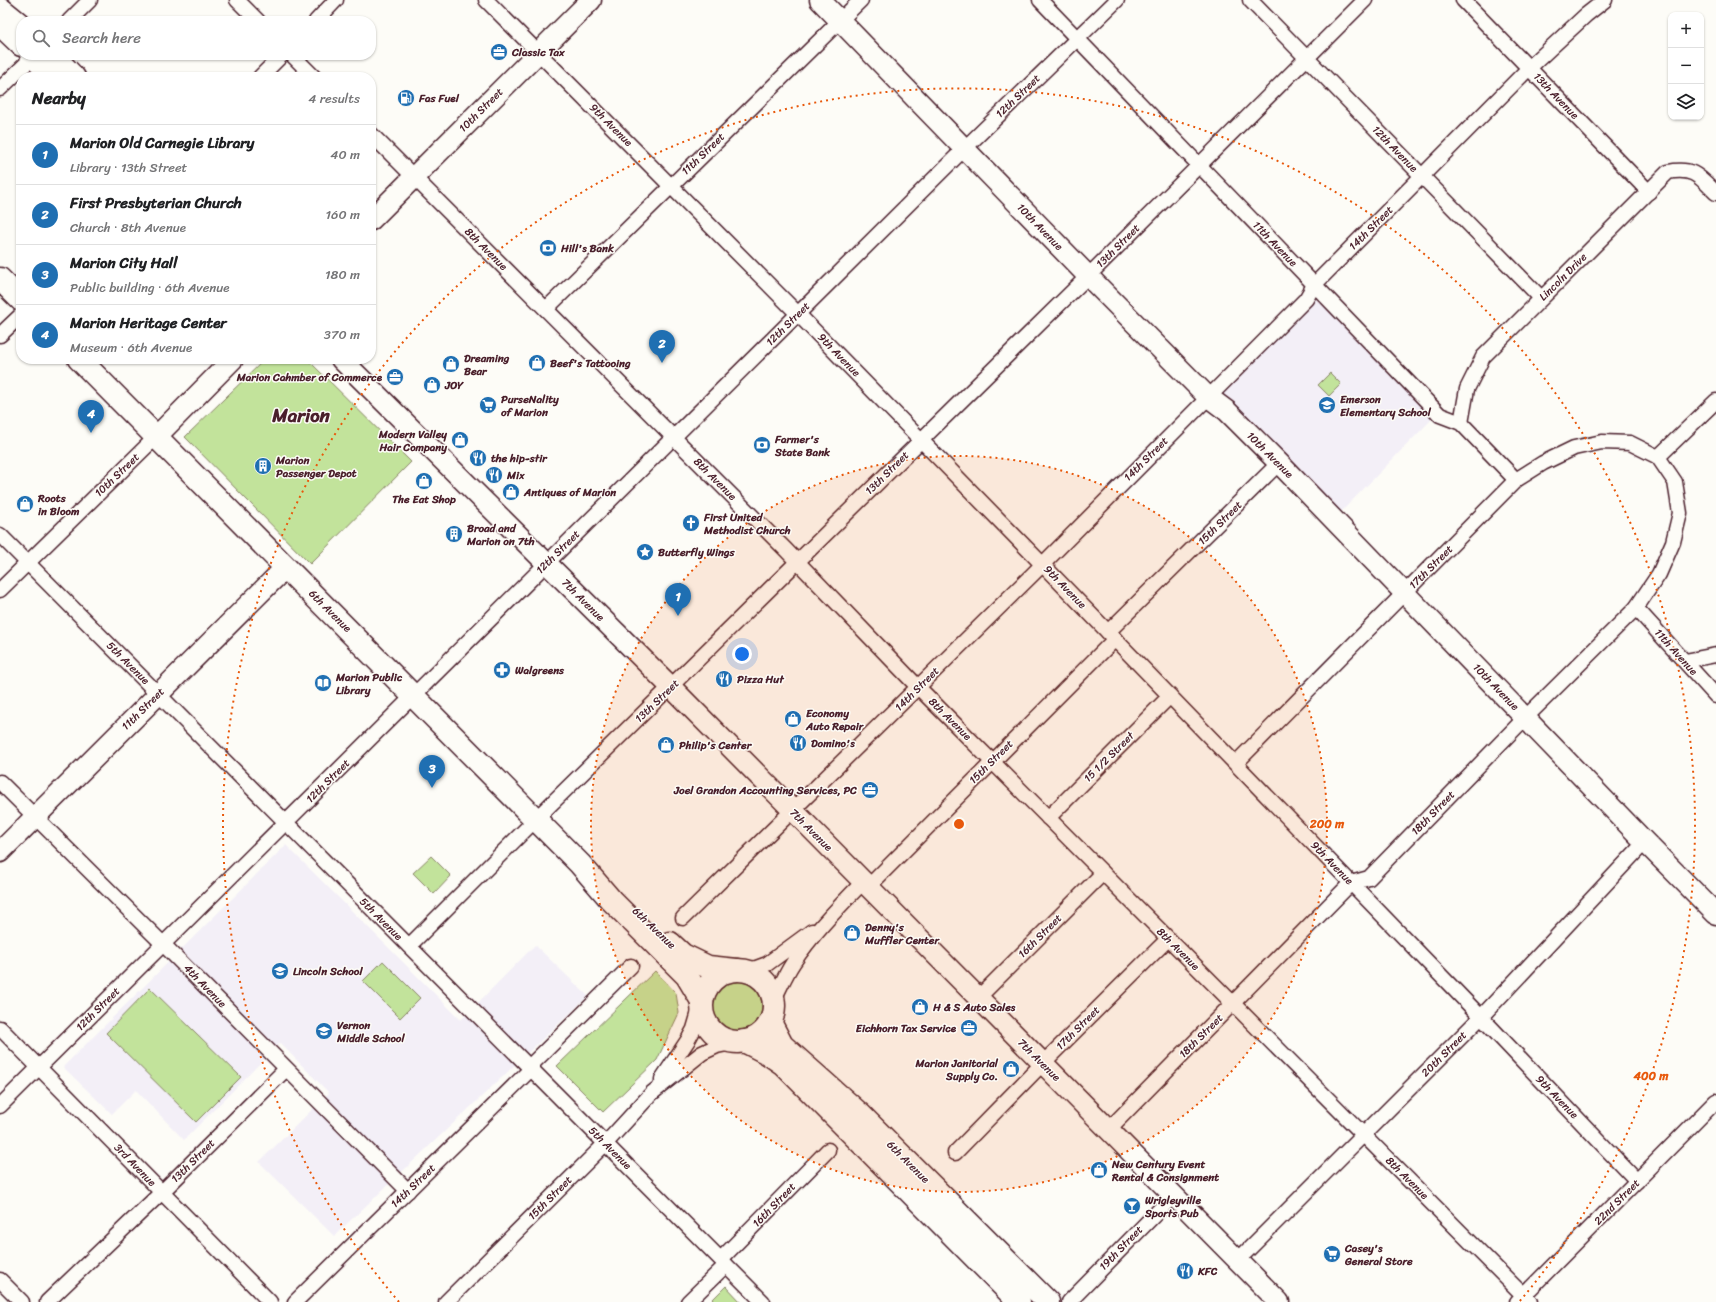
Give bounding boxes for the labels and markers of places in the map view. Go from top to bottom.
office icon: Classic Tax [489,42,509,62]
place label: Classic Tax [511,43,565,62]
fuel station icon: Fas Fuel [396,88,416,108]
place label: Fas Fuel [418,89,460,108]
bank icon: Hill's Bank [538,238,558,258]
place label: Hill's Bank [560,239,614,258]
pin: 2 [649,330,675,363]
place label: Dreaming Bear [464,349,510,381]
shop icon: Beef's Tattooing [527,353,547,373]
shop icon: Dreaming Bear [441,354,461,374]
place label: Beef's Tattooing [550,354,631,373]
office icon: Marion Cahmber of Commerce [385,367,405,387]
place label: Marion Cahmber of Commerce [236,368,383,387]
shop icon: JOY [422,375,442,395]
place label: JOY [444,376,464,395]
place label: PurseNality of Marion [501,390,559,422]
place label: Emerson Elementary School [1340,390,1432,422]
supermarket icon: PurseNality of Marion [478,395,498,415]
school or university icon: Emerson Elementary School [1317,395,1337,415]
pin: 4 [78,400,104,433]
place label: Modern Valley Hair Company [378,425,447,457]
shop icon: Modern Valley Hair Company [450,430,470,450]
place label: Farmer's State Bank [774,430,831,462]
bank icon: Farmer's State Bank [752,435,772,455]
restaurant icon: the hip-stir [468,448,488,468]
place label: the hip-stir [491,449,548,468]
place label: Marion Passenger Depot [275,451,357,483]
building icon: Marion Passenger Depot [253,456,273,476]
restaurant icon: Mix [484,465,504,485]
place label: Mix [506,466,525,485]
shop icon: The Eat Shop [414,471,434,491]
shop icon: Antiques of Marion [501,482,521,502]
place label: Antiques of Marion [523,483,616,502]
place label: Roots in Bloom [37,489,80,521]
place label: The Eat Shop [392,490,456,509]
shop icon: Roots in Bloom [15,494,35,514]
place label: First United Methodist Church [703,508,791,540]
church icon: First United Methodist Church [681,513,701,533]
place label: Broad and Marion on 7th [466,519,535,551]
building icon: Broad and Marion on 7th [444,524,464,544]
place icon: Butterfly Wings [635,542,655,562]
place label: Butterfly Wings [658,543,736,562]
pin: 1 [665,583,691,616]
pharmacy icon: Walgreens [492,660,512,680]
place label: Walgreens [515,661,565,680]
place label: Marion Public Library [335,668,403,700]
restaurant icon: Pizza Hut [714,669,734,689]
place label: Pizza Hut [737,670,785,689]
library icon: Marion Public Library [313,673,333,693]
place label: Economy Auto Repair [805,704,865,736]
shop icon: Economy Auto Repair [783,709,803,729]
restaurant icon: Domino's [788,733,808,753]
place label: Domino's [811,734,855,753]
shop icon: Philip's Center [656,735,676,755]
place label: Philip's Center [679,736,753,755]
pin: 3 [419,755,445,788]
office icon: Joel Grandon Accounting Services, PC [860,780,880,800]
place label: Joel Grandon Accounting Services, PC [673,781,857,800]
centre of rings [952,817,966,831]
place label: Denny's Muffler Center [864,918,940,950]
shop icon: Denny's Muffler Center [842,923,862,943]
school or university icon: Lincoln School [270,961,290,981]
place label: Lincoln School [293,962,363,981]
shop icon: H & S Auto Sales [910,997,930,1017]
place label: H & S Auto Sales [932,998,1016,1017]
place label: Vernon Middle School [336,1016,405,1048]
office icon: Eichhorn Tax Service [959,1018,979,1038]
place label: Eichhorn Tax Service [856,1019,957,1038]
school or university icon: Vernon Middle School [314,1021,334,1041]
place label: Marion Janitorial Supply Co. [915,1054,999,1086]
shop icon: Marion Janitorial Supply Co. [1001,1059,1021,1079]
place label: New Century Event Rental & Consignment [1111,1155,1219,1187]
shop icon: New Century Event Rental & Consignment [1089,1160,1109,1180]
place label: Wrigleyville Sports Pub [1144,1191,1202,1223]
bar icon: Wrigleyville Sports Pub [1122,1196,1142,1216]
place label: Casey's General Store [1344,1239,1413,1271]
supermarket icon: Casey's General Store [1322,1244,1342,1264]
restaurant icon: KFC [1175,1261,1195,1281]
place label: KFC [1197,1262,1218,1281]

